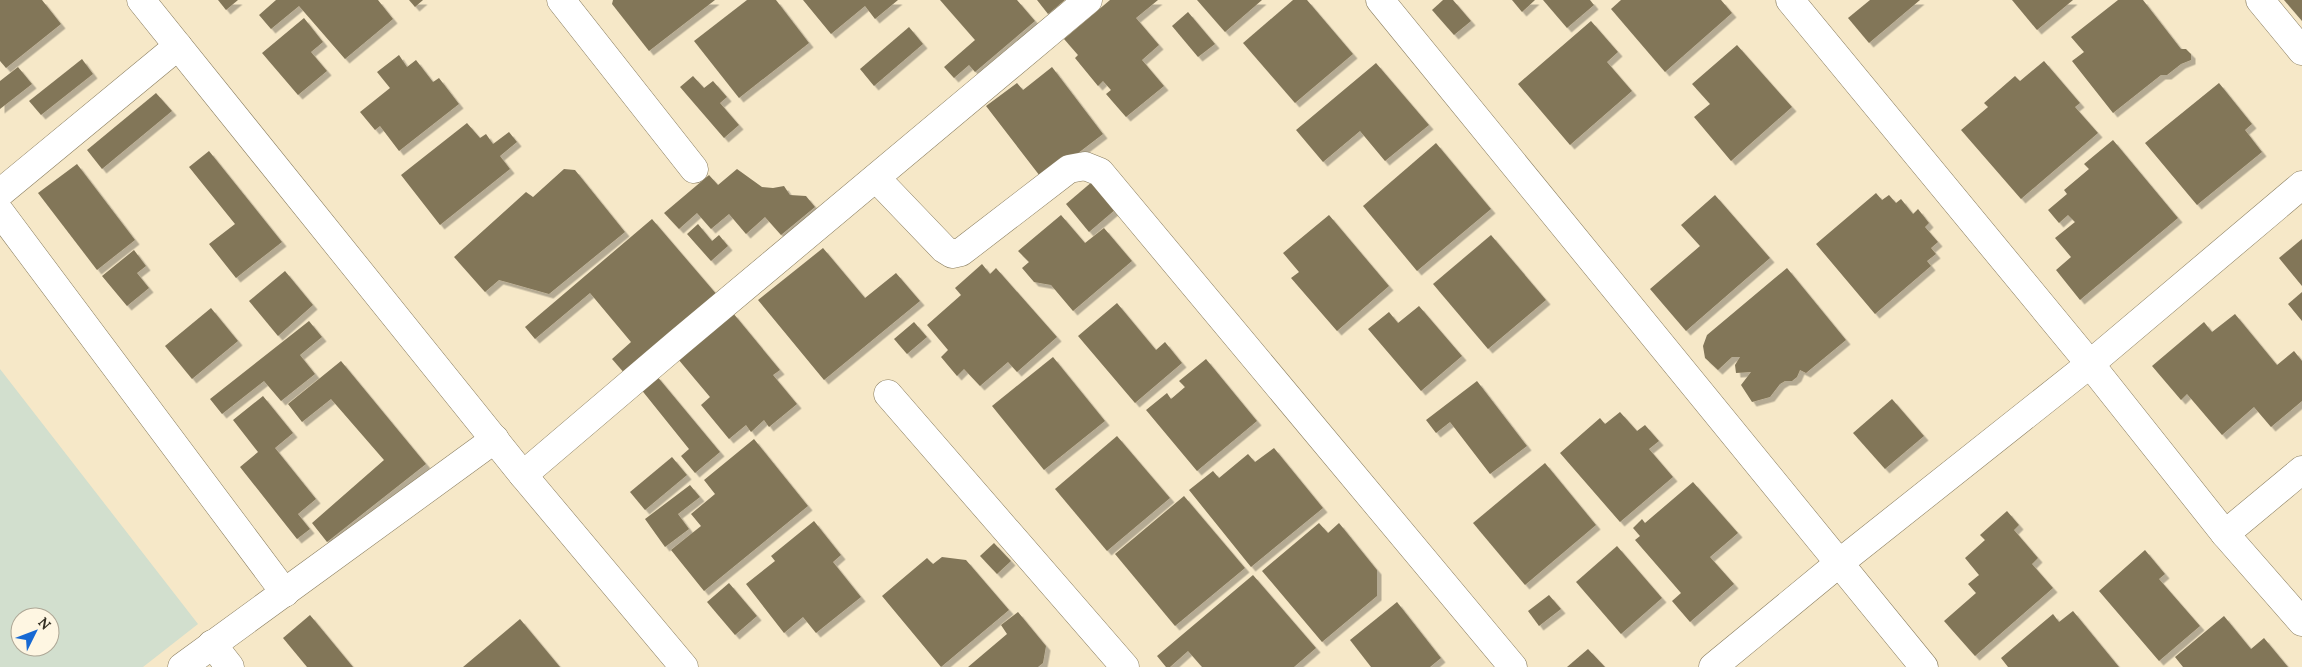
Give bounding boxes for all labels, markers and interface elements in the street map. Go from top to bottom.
north arrow [10,607,60,657]
text: N [34,613,55,633]

